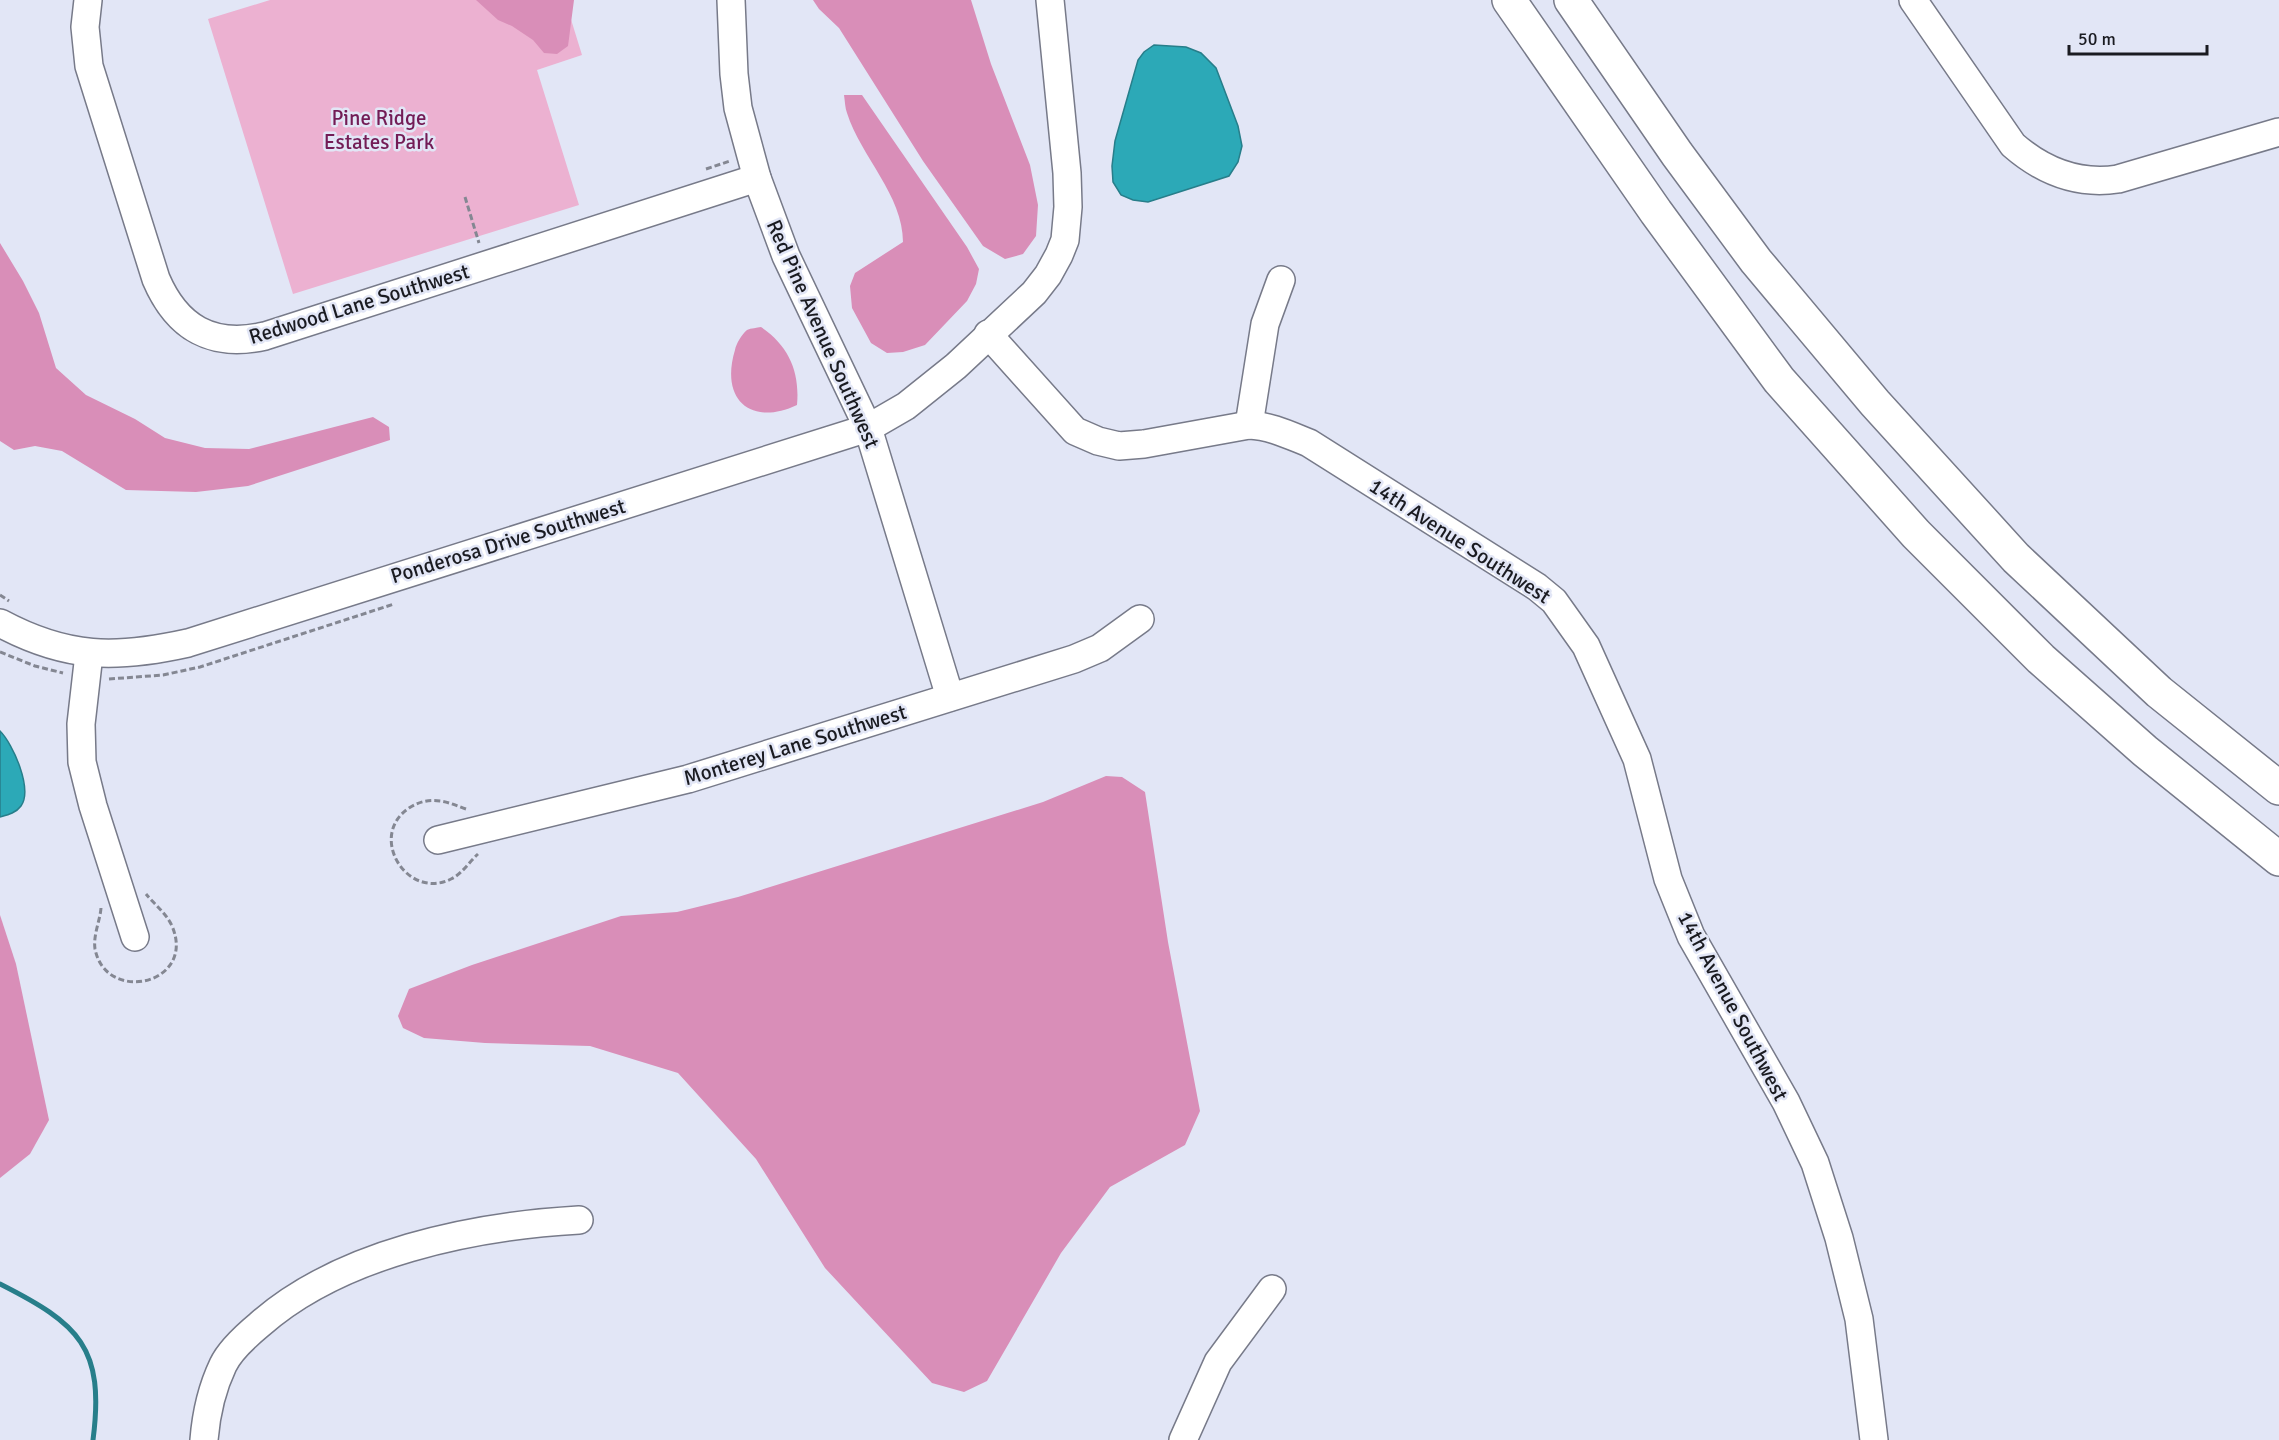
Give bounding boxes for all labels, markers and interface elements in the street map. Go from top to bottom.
scale bar [2069,18,2207,56]
text: 50 m [2078,28,2116,50]
park label: Pine Ridge Estates Park [324,105,435,155]
street label: Red Pine Avenue Southwest [761,216,885,452]
street label: Redwood Lane Southwest [246,258,472,350]
street label: 14th Avenue Southwest [1364,473,1556,609]
street label: Ponderosa Drive Southwest [387,493,629,589]
street label: Monterey Lane Southwest [681,699,909,791]
street label: 14th Avenue Southwest [1672,907,1794,1105]

